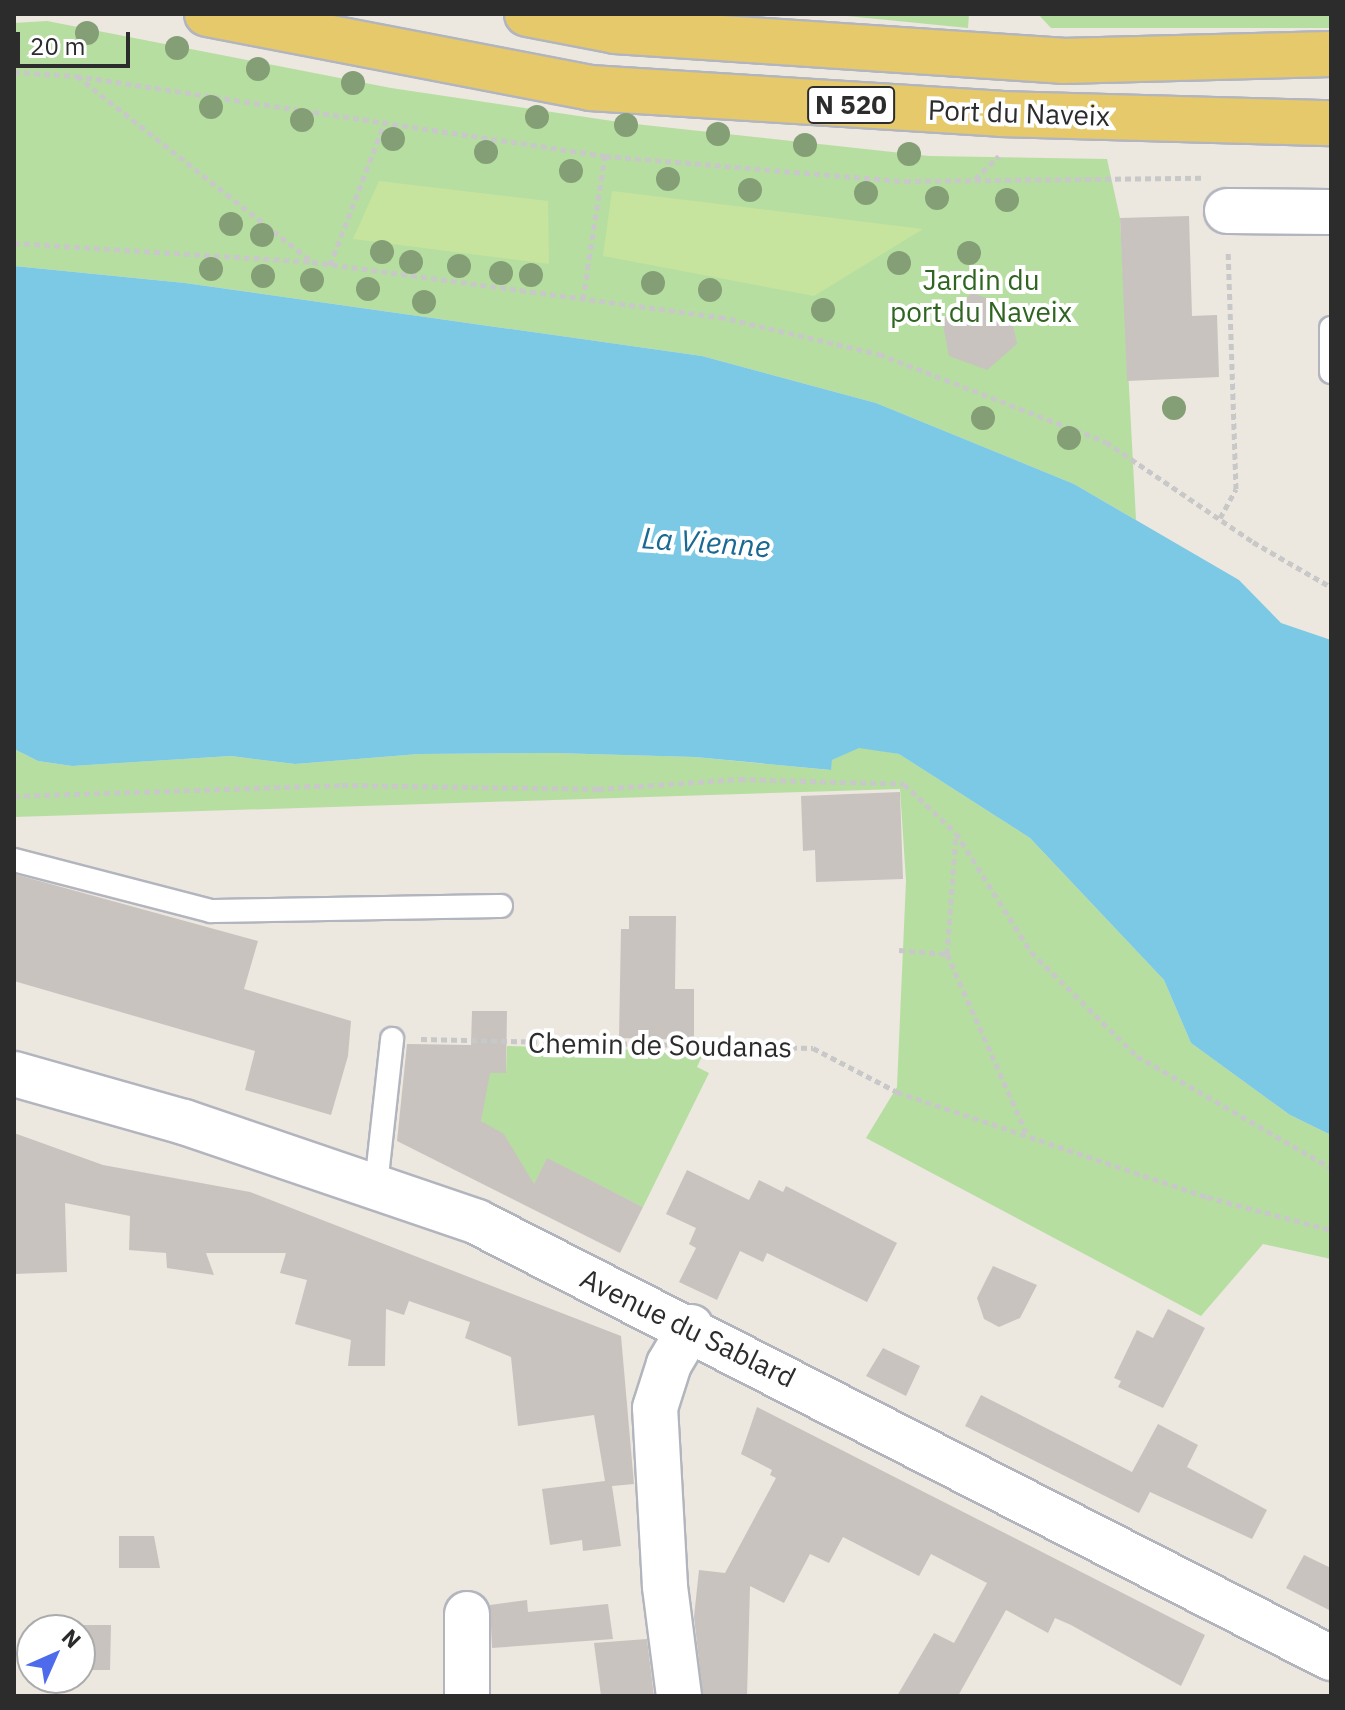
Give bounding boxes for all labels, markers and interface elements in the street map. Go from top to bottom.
scale bar [20,16,134,66]
text: 20 m [30,30,85,62]
road number: N 520 [807,83,895,127]
street label: Port du Naveix [927,93,1111,133]
park label: Jardin du port du Naveix [890,263,1072,329]
water label: La Vienne [640,520,772,564]
street label: Chemin de Soudanas [528,1026,792,1064]
street label: Avenue du Sablard [575,1261,801,1395]
north arrow [16,1614,96,1694]
text: N [56,1622,88,1654]

